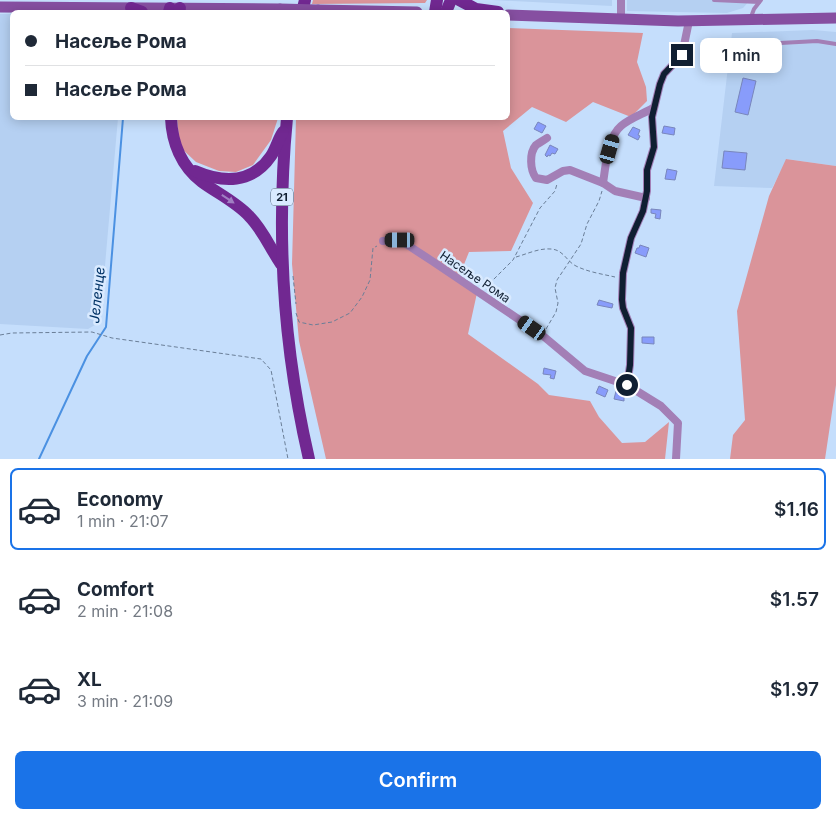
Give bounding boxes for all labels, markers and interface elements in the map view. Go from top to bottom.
text: Насеље Рома [55,30,187,53]
callout: 1 min [700,38,782,72]
route end [671,44,693,66]
text: 1 min [721,45,761,65]
text: Насеље Рома [55,78,187,101]
car [598,133,621,165]
road number: 21 [271,188,293,206]
one-way arrow [221,194,235,204]
car [385,233,415,248]
street label: Насеље Рома [437,248,513,306]
water label: Јеленце [85,266,108,324]
car [515,313,548,343]
route start [616,374,638,396]
icon: car [17,487,62,532]
text: Economy [77,488,163,511]
text: $1.16 [774,498,819,521]
text: 1 min · 21:07 [77,511,169,531]
icon: car [17,577,62,622]
text: Comfort [77,578,154,601]
text: $1.57 [770,588,819,611]
text: 2 min · 21:08 [77,601,173,621]
icon: car [17,667,62,712]
text: XL [77,668,102,691]
text: $1.97 [770,678,819,701]
text: 3 min · 21:09 [77,691,173,711]
button: Confirm [15,751,821,809]

